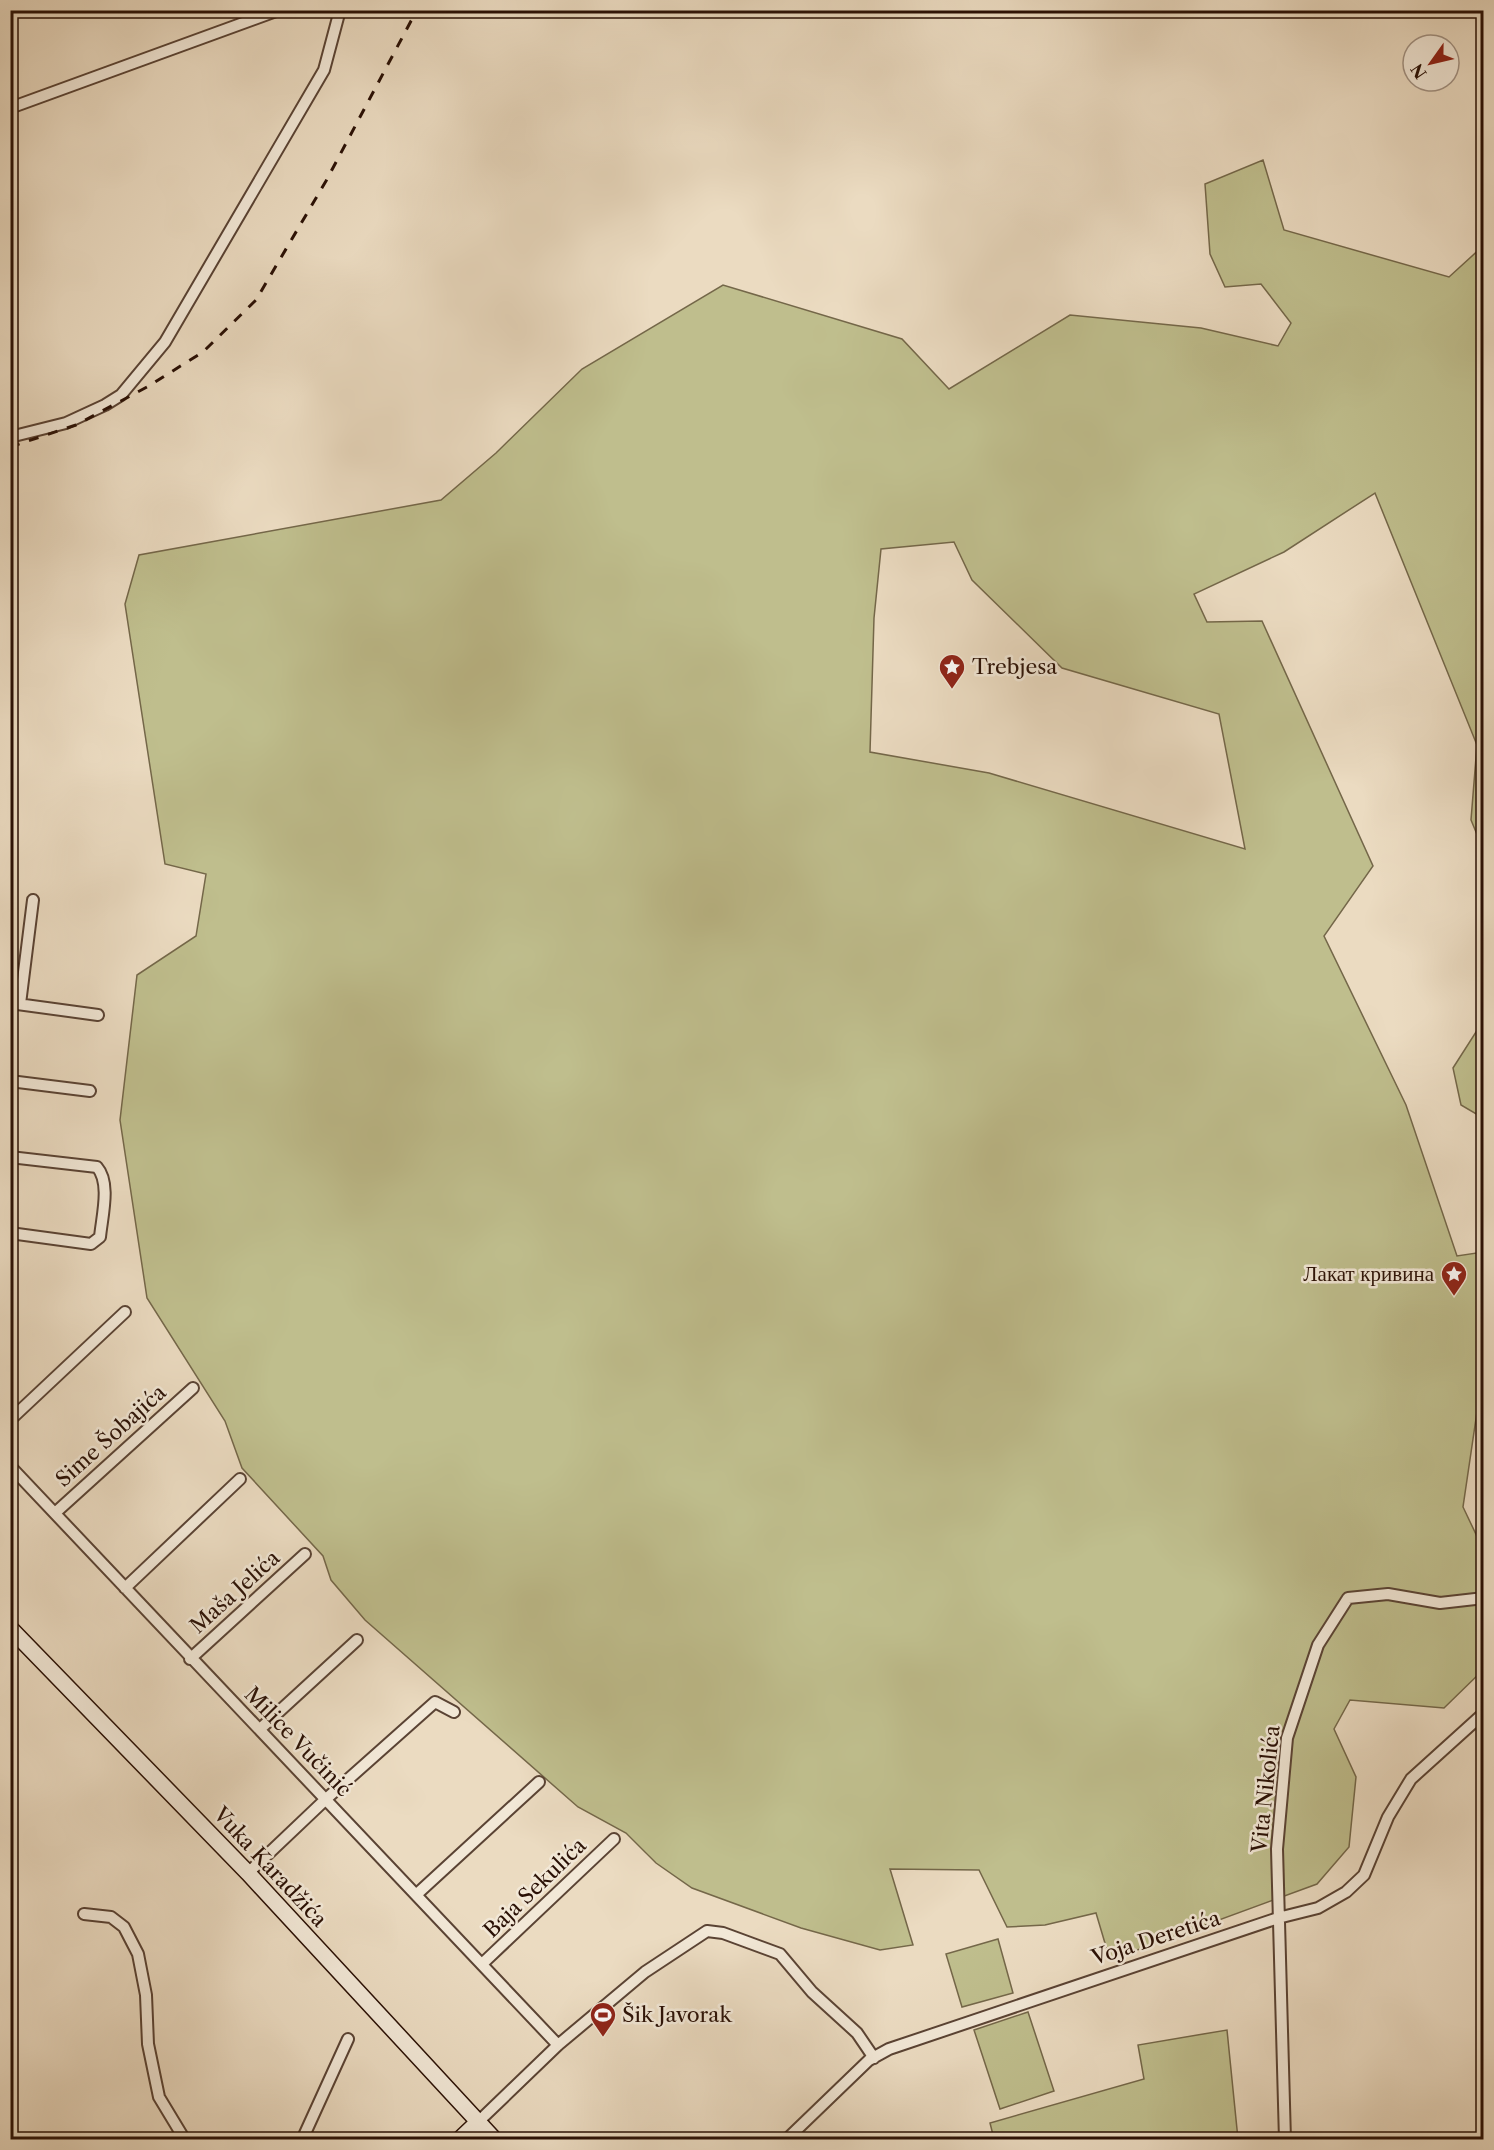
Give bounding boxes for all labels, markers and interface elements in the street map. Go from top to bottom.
north arrow [1401,33,1461,93]
text: N [1406,60,1431,83]
place icon: Trebjesa [937,652,967,690]
place label: Trebjesa [972,654,1058,679]
place icon: Лакат кривина [1439,1259,1469,1297]
place label: Лакат кривина [1303,1261,1435,1286]
street label: Sime Šobajića [50,1379,172,1492]
street label: Maša Jelića [185,1544,285,1638]
street label: Milice Vučinić [240,1682,357,1802]
street label: Vita Nikolića [1246,1723,1285,1855]
street label: Vuka Karadžića [208,1801,333,1932]
street label: Baja Sekulića [478,1832,592,1943]
street label: Voja Deretića [1087,1905,1224,1970]
sports icon: Šik Javorak [588,2000,618,2038]
place label: Šik Javorak [622,2002,732,2027]

